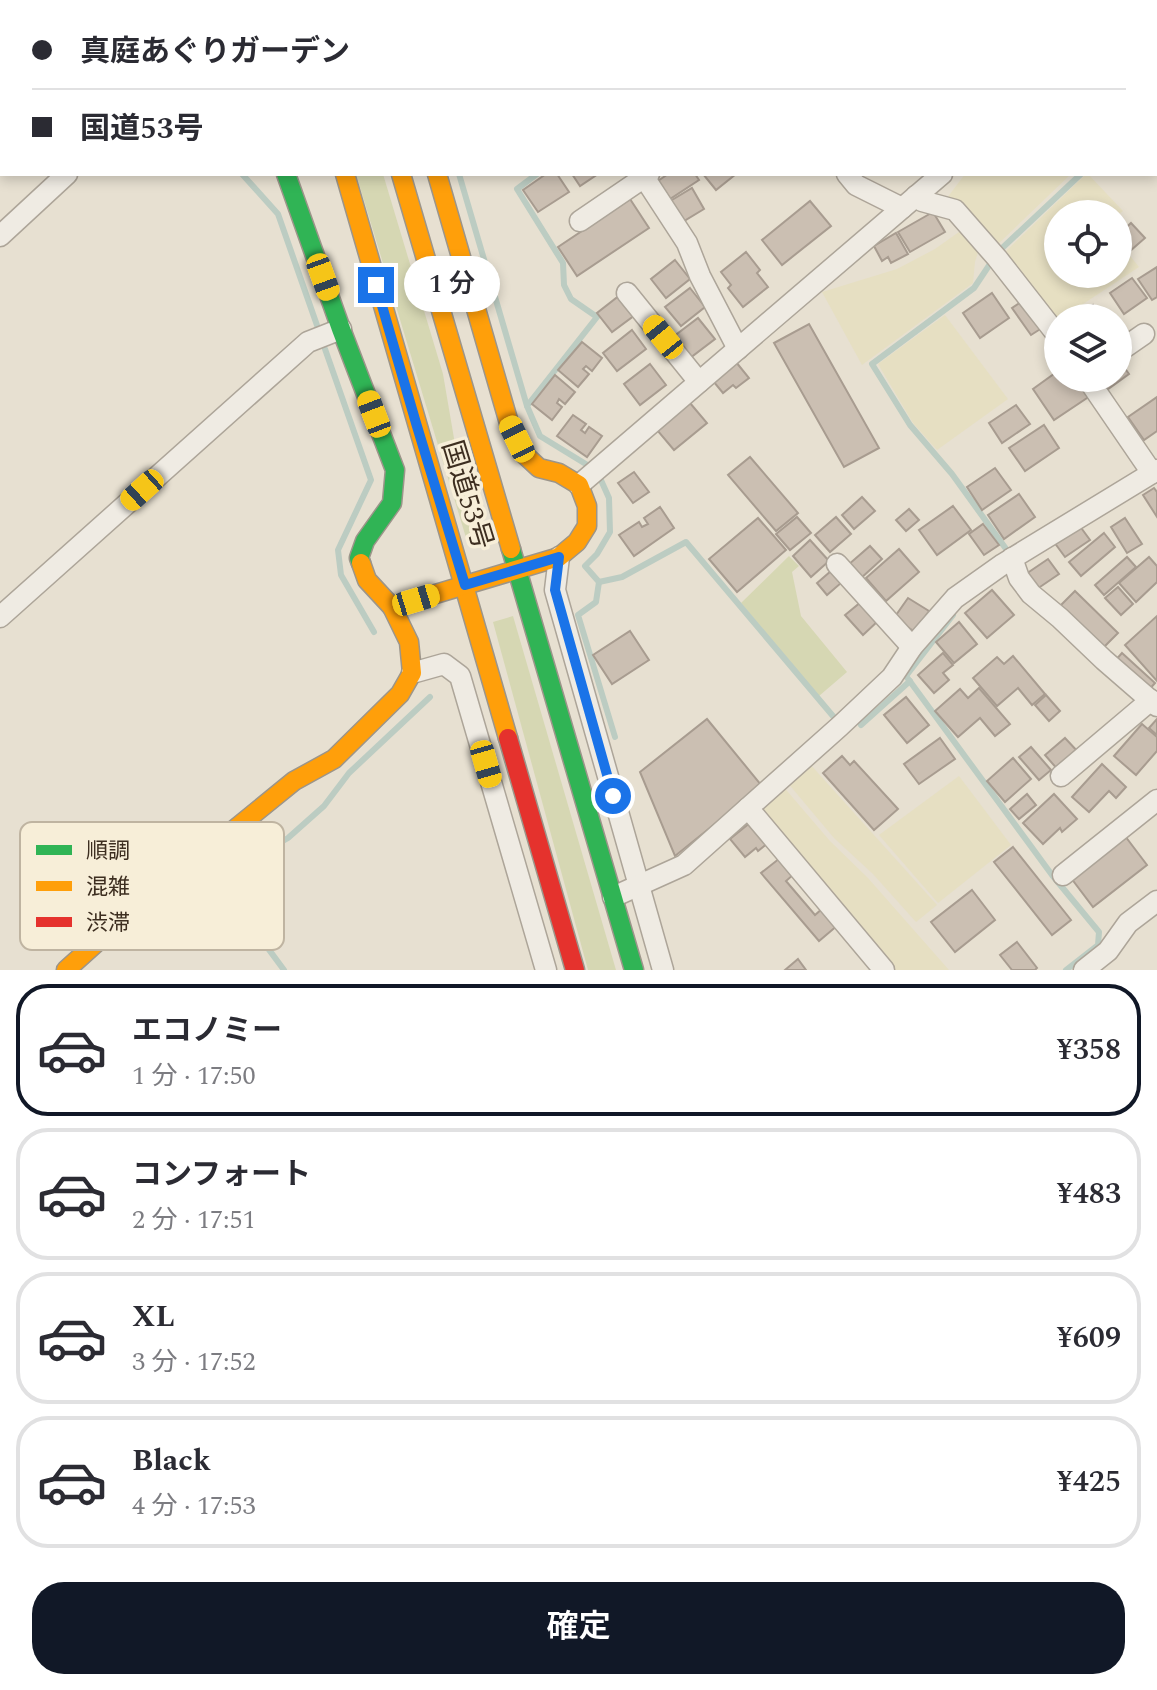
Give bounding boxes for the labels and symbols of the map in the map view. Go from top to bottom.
car [304,250,342,304]
callout: 1 分 [404,257,500,313]
route end [358,267,394,303]
car [639,311,687,363]
car [354,387,394,441]
car [496,412,538,466]
street label: 国道53号 [430,435,504,555]
car [116,465,168,515]
car [390,582,442,618]
car [468,738,504,790]
route start [595,778,631,814]
legend [20,822,284,950]
text: 順調 [86,835,130,868]
text: 混雑 [86,871,130,904]
text: 渋滞 [86,907,130,940]

